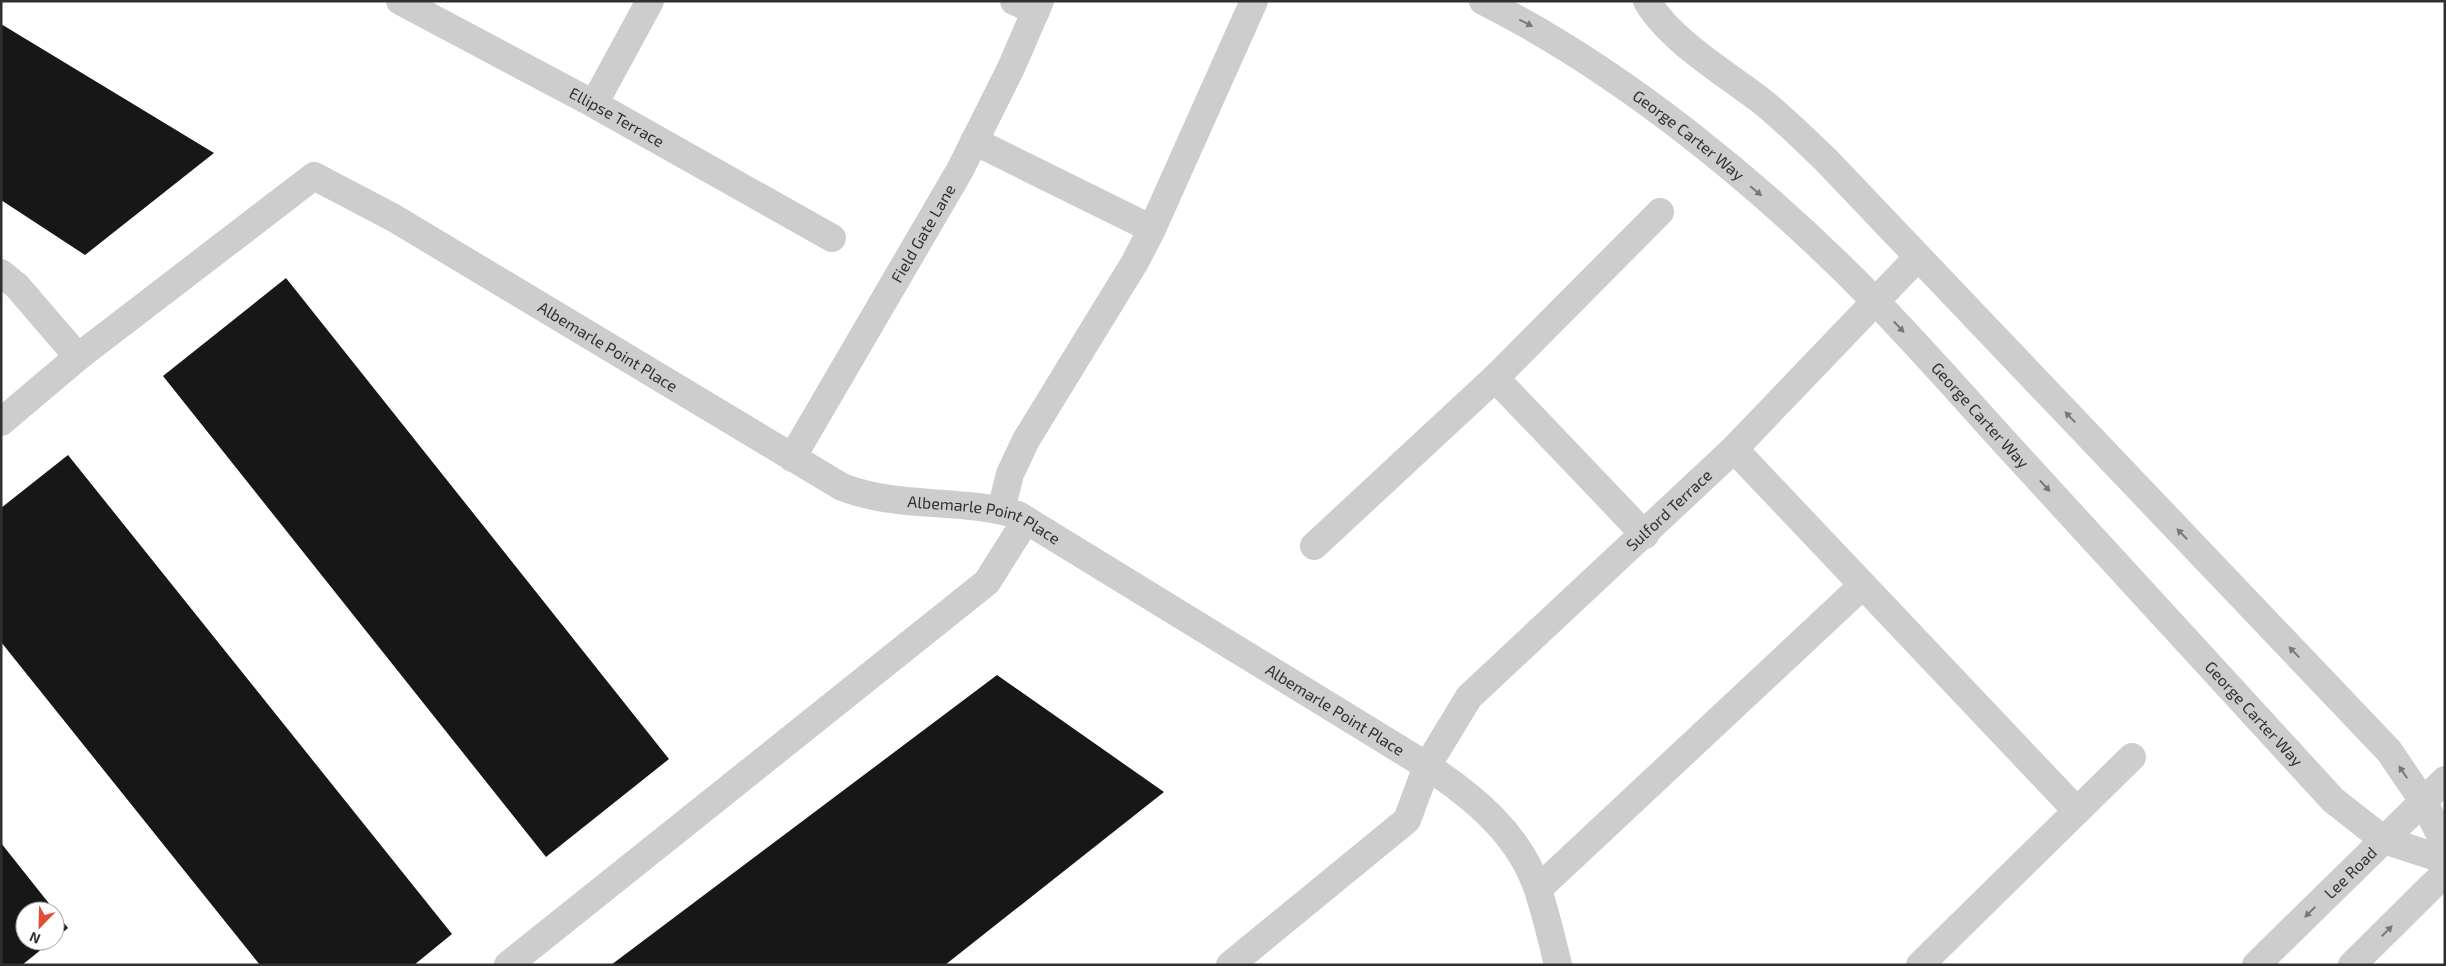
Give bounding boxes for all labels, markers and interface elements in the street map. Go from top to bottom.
one-way arrow [1519,19,1534,27]
street label: Ellipse Terrace [566,83,668,151]
street label: George Carter Way [1630,86,1749,184]
street label: Field Gate Lane [886,181,959,286]
one-way arrow [1750,186,1763,197]
street label: Albemarle Point Place [535,297,681,395]
one-way arrow [1893,321,1905,333]
street label: George Carter Way [1928,358,2034,472]
one-way arrow [2064,411,2076,423]
street label: Sulford Terrace [1622,465,1715,554]
one-way arrow [2039,479,2050,492]
street label: Albemarle Point Place [907,491,1064,548]
one-way arrow [2176,528,2188,540]
one-way arrow [2288,646,2300,658]
street label: George Carter Way [2202,657,2308,770]
street label: Albemarle Point Place [1263,659,1408,759]
one-way arrow [2398,765,2408,779]
street label: Lee Road [2320,842,2380,902]
north arrow [15,901,65,951]
one-way arrow [2304,906,2316,918]
one-way arrow [2380,925,2392,937]
text: N [27,929,43,948]

